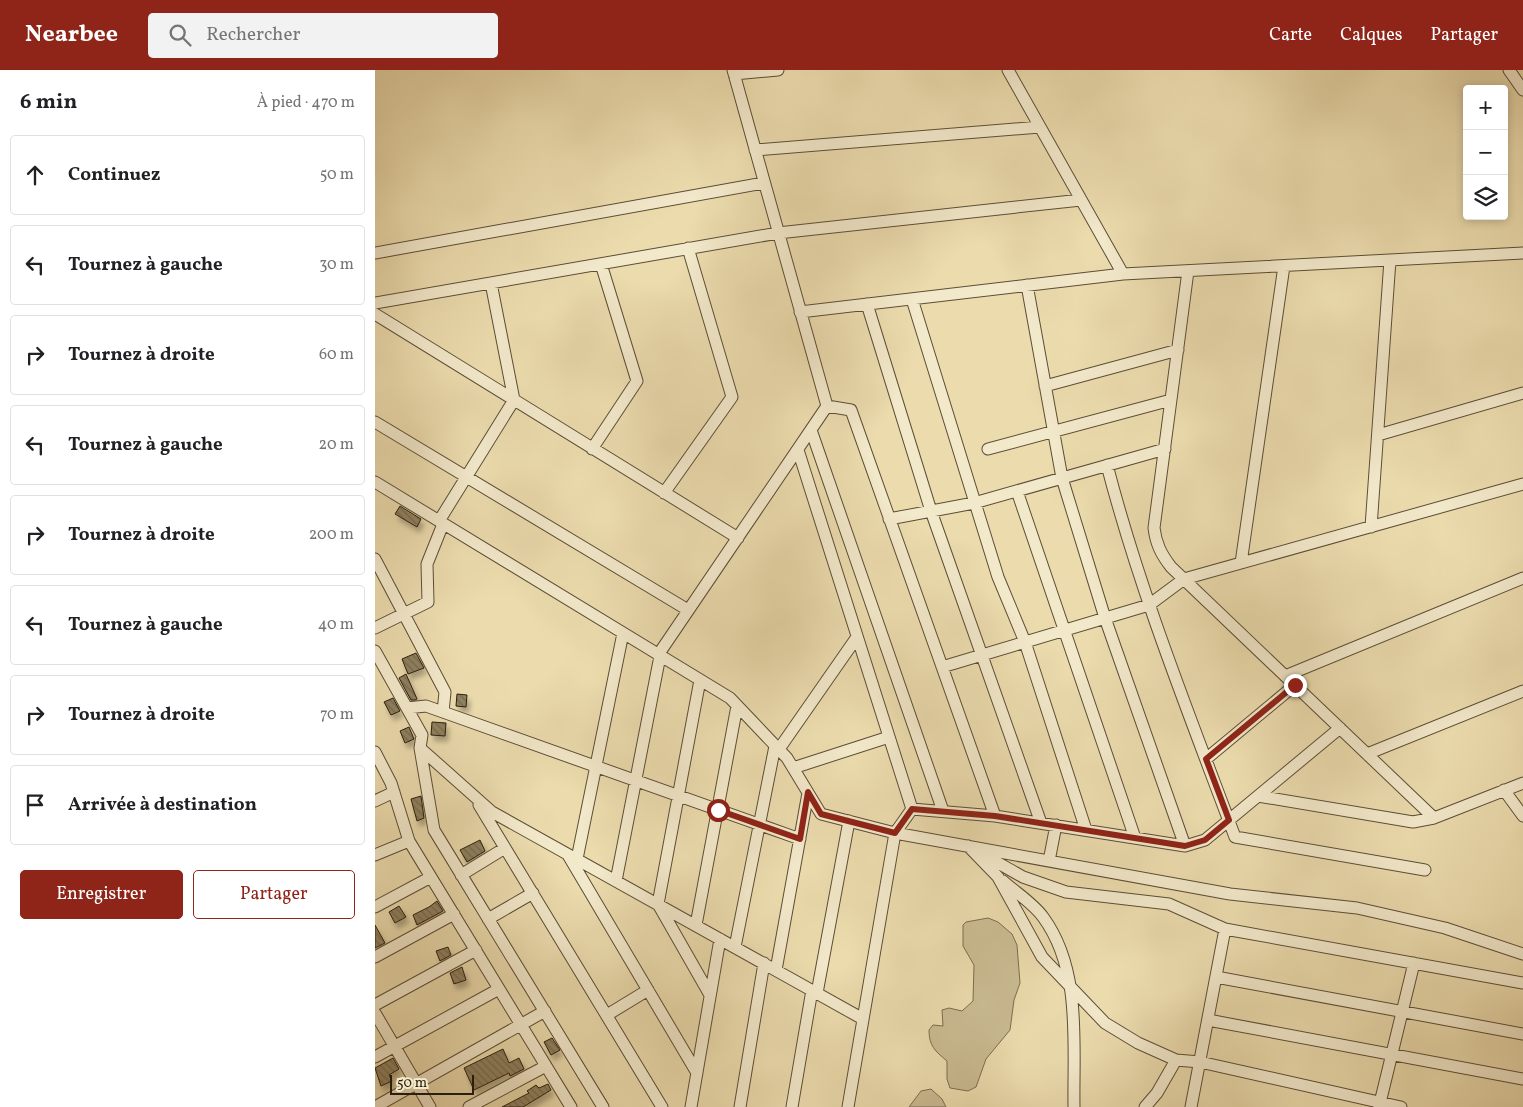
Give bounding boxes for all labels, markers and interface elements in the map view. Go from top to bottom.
search box [148,13,498,58]
text: Nearbee [25,18,118,52]
icon: search [166,21,194,49]
text: Rechercher [206,22,300,48]
text: Carte [1269,23,1312,48]
text: Calques [1340,23,1402,48]
text: Partager [1430,23,1498,48]
map controls [1463,85,1508,220]
button: + [1463,85,1508,130]
text: 6 min [20,88,77,117]
text: À pied · 470 m [257,92,355,114]
button: − [1463,130,1508,175]
icon: ahead [21,161,49,189]
text: Continuez [68,162,160,188]
text: 50 m [320,164,354,186]
button: layers [1463,175,1508,220]
icon: left [21,251,49,279]
text: Tournez à gauche [68,252,223,278]
text: 30 m [319,254,354,276]
icon: right [21,341,49,369]
text: Tournez à droite [68,342,215,368]
text: 60 m [319,344,354,366]
icon: left [21,431,49,459]
text: Tournez à gauche [68,432,223,458]
text: 20 m [319,434,354,456]
icon: right [21,521,49,549]
text: Tournez à droite [68,522,215,548]
text: 200 m [309,524,354,546]
icon: left [21,611,49,639]
text: Tournez à gauche [68,612,223,638]
text: 40 m [318,614,354,636]
route end [1284,674,1307,697]
icon: right [21,701,49,729]
text: Tournez à droite [68,702,215,728]
text: 70 m [320,704,354,726]
icon: arrive [21,791,49,819]
text: Arrivée à destination [68,792,257,818]
route start [707,799,730,822]
button: Enregistrer [20,870,183,919]
button: Partager [193,870,355,919]
scale bar [390,1072,474,1095]
text: 50 m [397,1074,427,1093]

